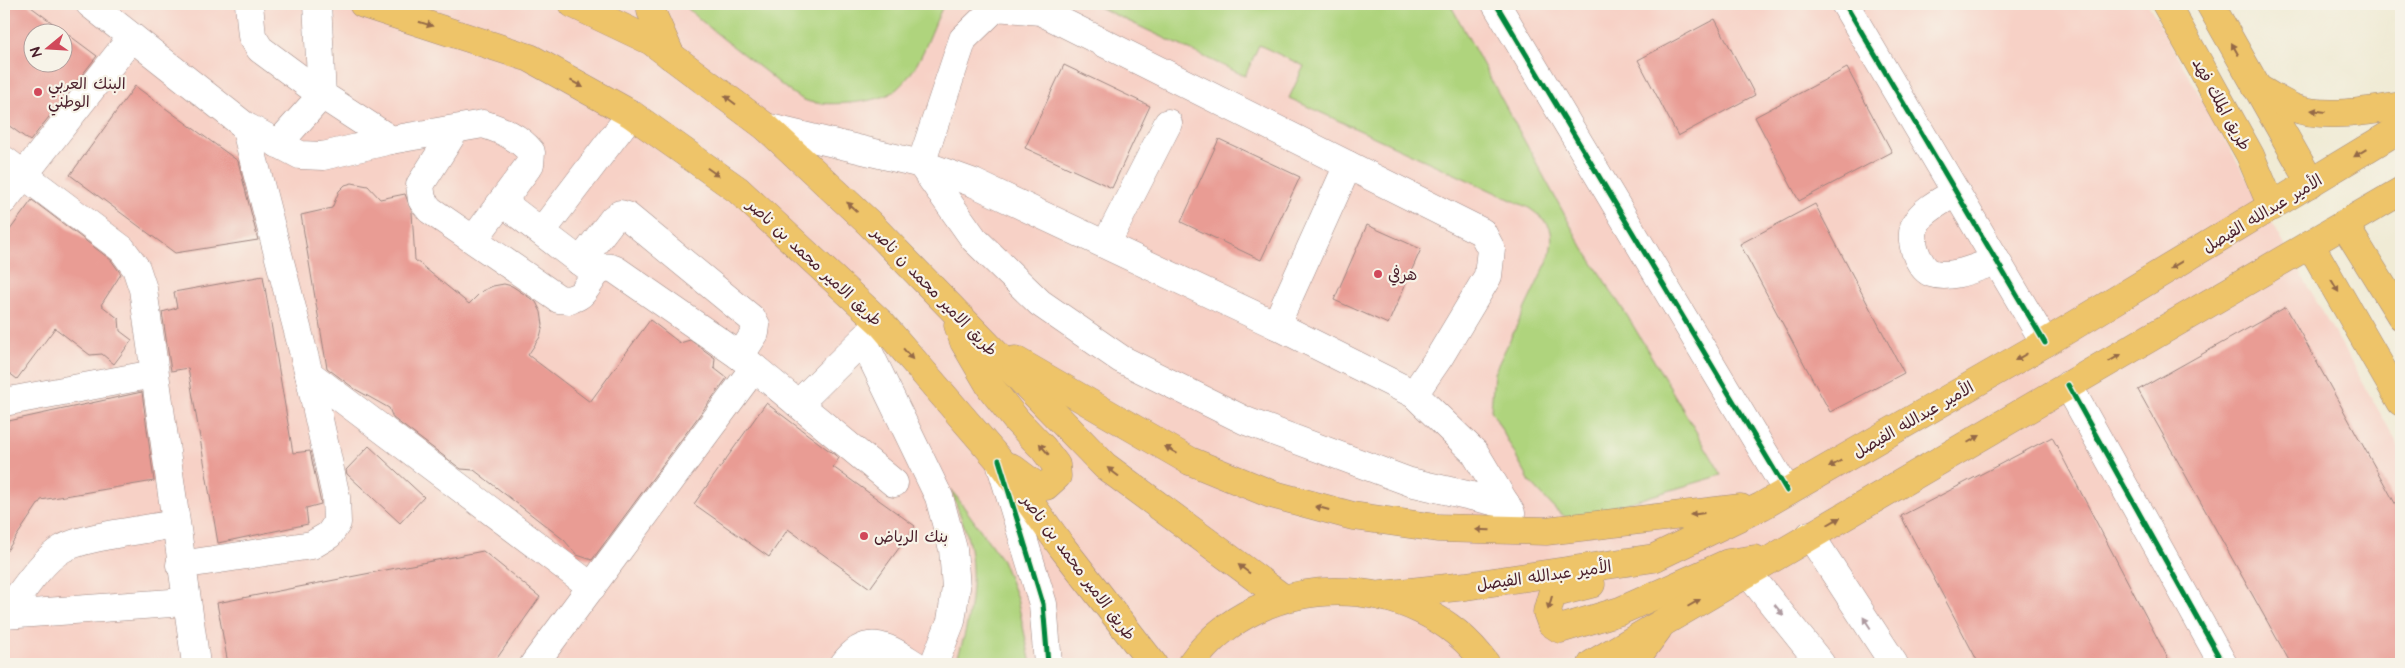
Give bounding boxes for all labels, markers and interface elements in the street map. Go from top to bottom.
one-way arrow [419,21,434,28]
north arrow [22,22,72,72]
one-way arrow [2231,43,2240,56]
text: N [26,44,47,59]
street label: طريق الملك فهد [2187,54,2256,155]
place label: البنك العربي الوطني [48,73,126,116]
one-way arrow [570,79,583,88]
marker: البنك العربي الوطني [32,86,44,98]
one-way arrow [724,95,737,106]
one-way arrow [2310,107,2326,115]
one-way arrow [2353,149,2366,158]
one-way arrow [706,167,720,177]
street label: الأمير عبدالله الفيصل [2199,169,2327,258]
street label: طريق الامير محمد بن ناصر [741,193,887,331]
one-way arrow [847,201,859,213]
street label: طريق الامير محمد ن ناصر [865,221,1002,361]
one-way arrow [2169,260,2182,269]
place label: هرفي [1388,264,1417,286]
marker: هرفي [1372,268,1384,280]
one-way arrow [2330,279,2339,293]
one-way arrow [902,348,914,360]
one-way arrow [2014,352,2028,361]
one-way arrow [2108,353,2121,362]
street label: الأمير عبدالله الفيصل [1849,376,1978,463]
one-way arrow [1968,435,1981,444]
one-way arrow [1038,443,1049,456]
one-way arrow [1163,446,1178,454]
one-way arrow [1828,459,1841,468]
one-way arrow [1106,467,1120,477]
street label: طريق الامير محمد بن ناصر [1015,489,1140,645]
one-way arrow [1315,503,1330,511]
one-way arrow [1688,510,1704,518]
one-way arrow [1828,517,1841,526]
one-way arrow [1474,525,1490,533]
place label: بنك الرياض [874,526,948,548]
marker: بنك الرياض [858,530,870,542]
street label: الأمير عبدالله الفيصل [1475,556,1613,596]
one-way arrow [1237,564,1251,574]
one-way arrow [1545,595,1553,610]
one-way arrow [1687,599,1700,608]
one-way arrow [1773,604,1784,616]
one-way arrow [1863,617,1872,630]

